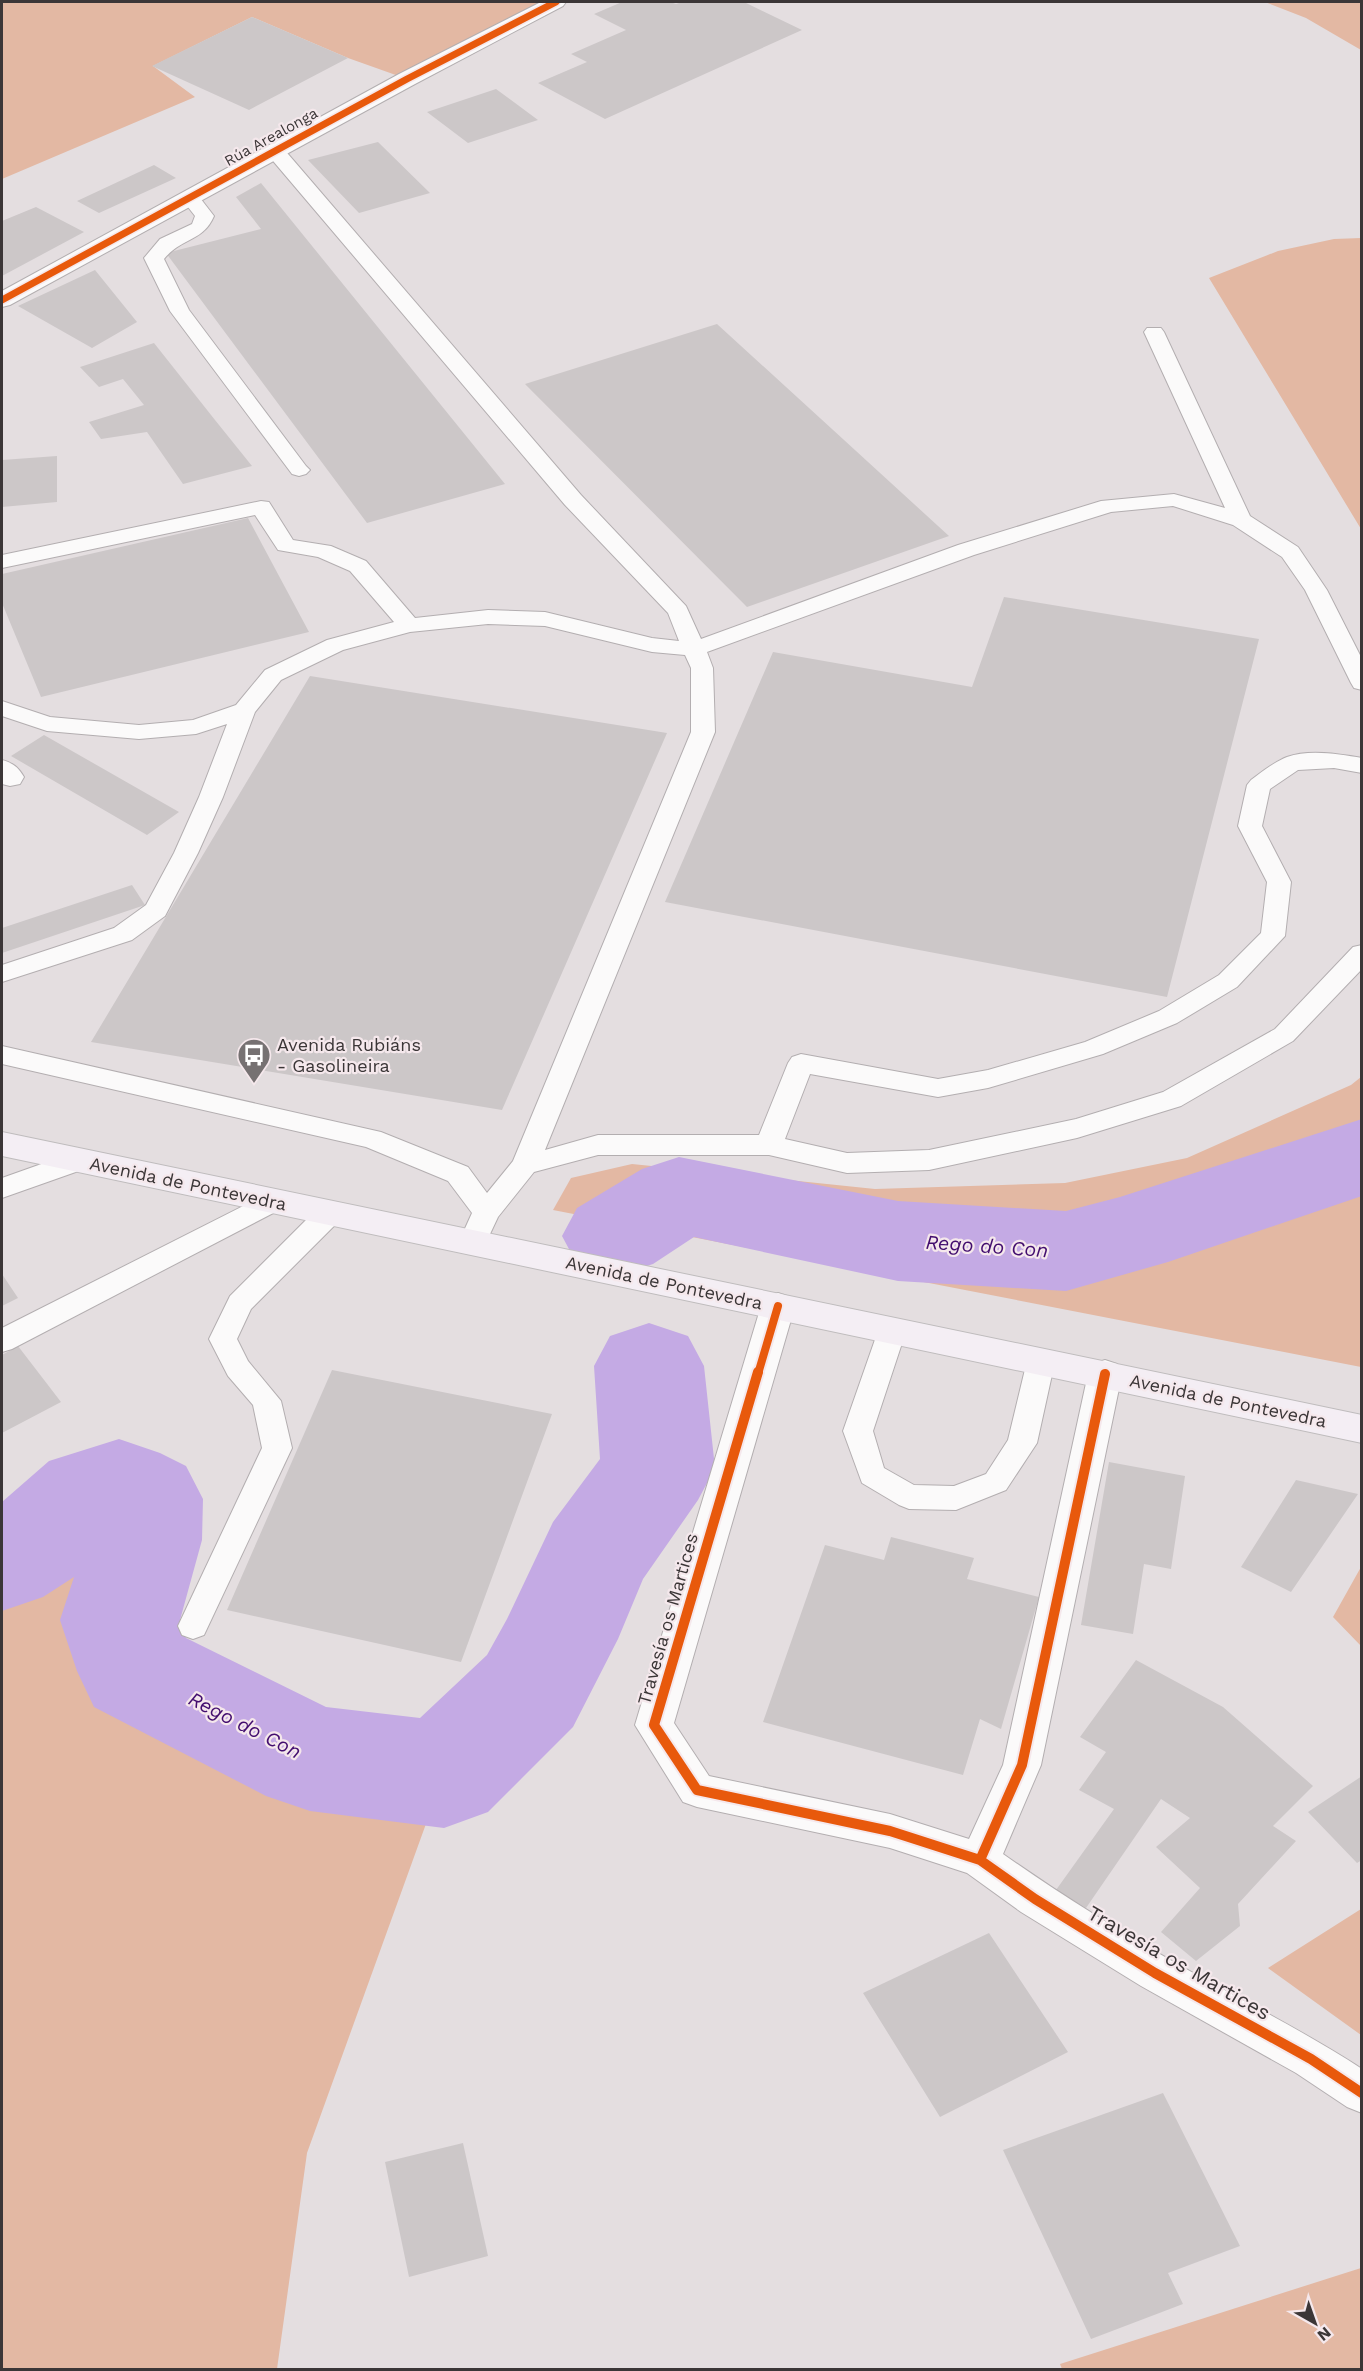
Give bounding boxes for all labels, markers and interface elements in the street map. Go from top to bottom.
street label: Rúa Arealonga [221,104,321,170]
place label: Avenida Rubiáns - Gasolineira [277,1034,421,1076]
bus stop icon: Avenida Rubiáns - Gasolineira [236,1037,272,1084]
street label: Avenida de Pontevedra [88,1152,288,1215]
water label: Rego do Con [925,1230,1049,1262]
street label: Avenida de Pontevedra [564,1251,764,1314]
street label: Avenida de Pontevedra [1128,1369,1328,1432]
street label: Travesía os Martices [633,1531,702,1707]
water label: Rego do Con [185,1686,305,1764]
street label: Travesía os Martices [1083,1900,1275,2025]
north arrow [1285,2293,1345,2353]
text: N [1314,2323,1335,2345]

